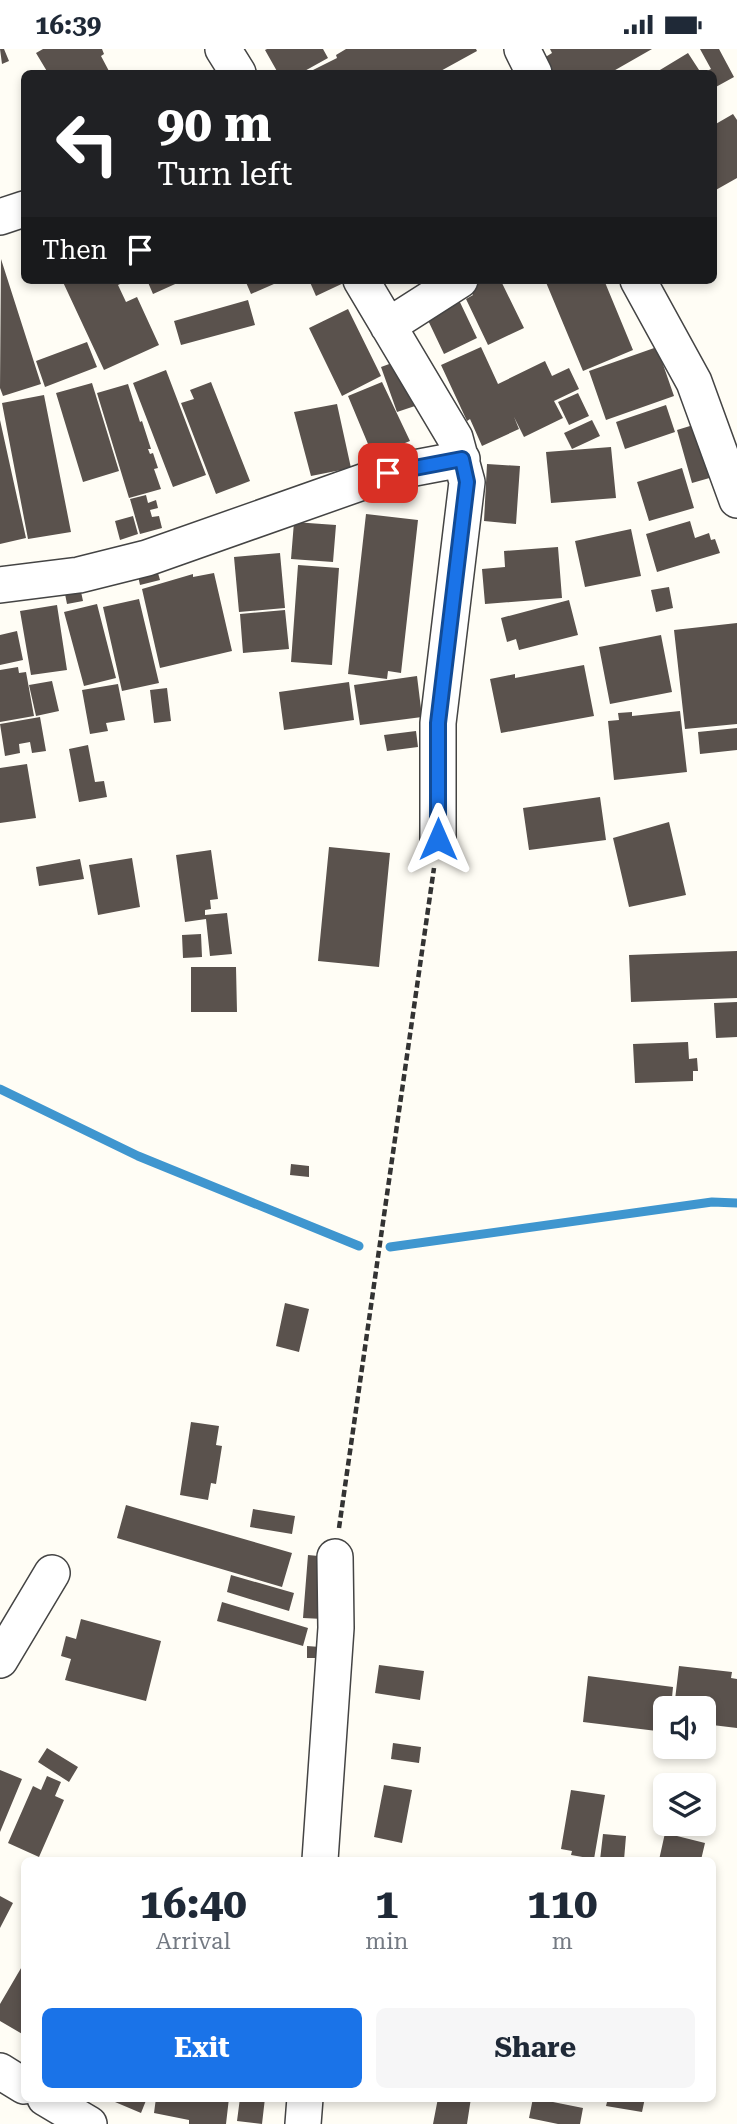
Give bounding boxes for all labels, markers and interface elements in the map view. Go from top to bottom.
text: 16:39 [35,10,101,40]
text: 90 m [157,96,272,153]
icon: left [42,98,133,189]
text: Turn left [157,155,292,193]
icon: arrive [121,231,159,269]
text: Then [42,235,107,265]
pin [358,443,418,503]
icon: arrive [369,454,407,492]
position arrow [401,802,475,876]
map controls [653,1696,716,1836]
button: sound [653,1696,716,1759]
button: layers [653,1773,716,1836]
text: 16:40 [140,1879,247,1928]
text: 1 [375,1879,399,1928]
text: 110 [527,1879,597,1928]
text: Arrival [156,1928,230,1955]
text: min [365,1928,408,1955]
text: m [552,1928,573,1955]
button: Exit [42,2008,362,2088]
button: Share [376,2008,695,2088]

